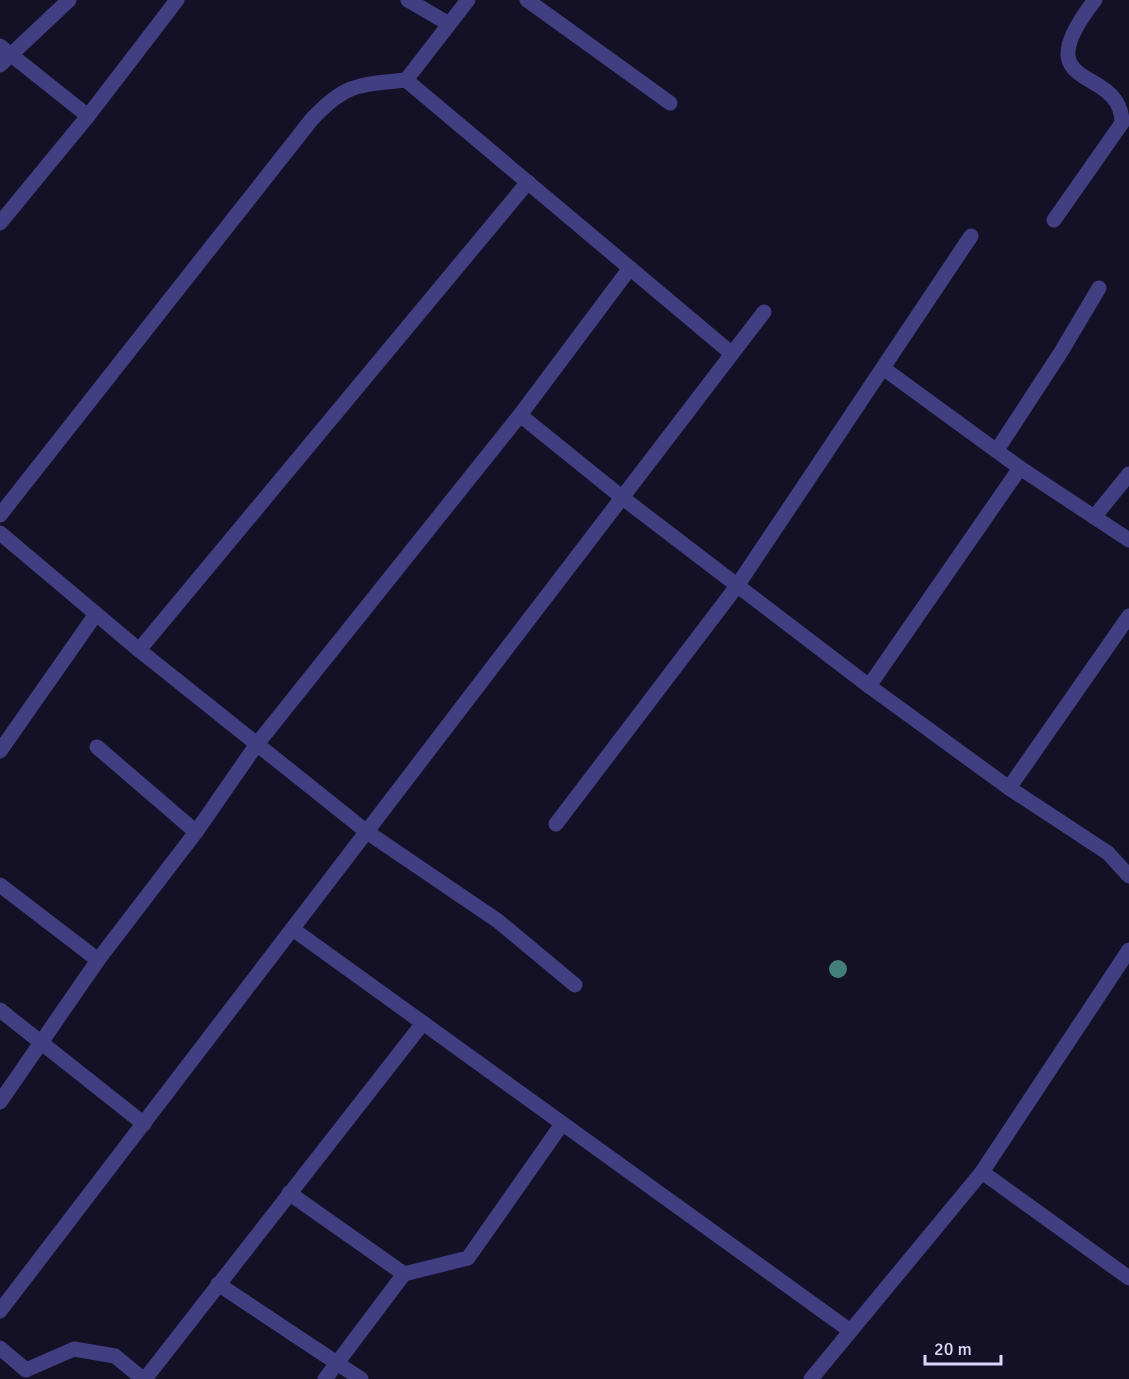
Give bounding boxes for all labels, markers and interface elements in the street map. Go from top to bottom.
scale bar [925,1328,1002,1366]
text: 20 m [934,1338,972,1360]

